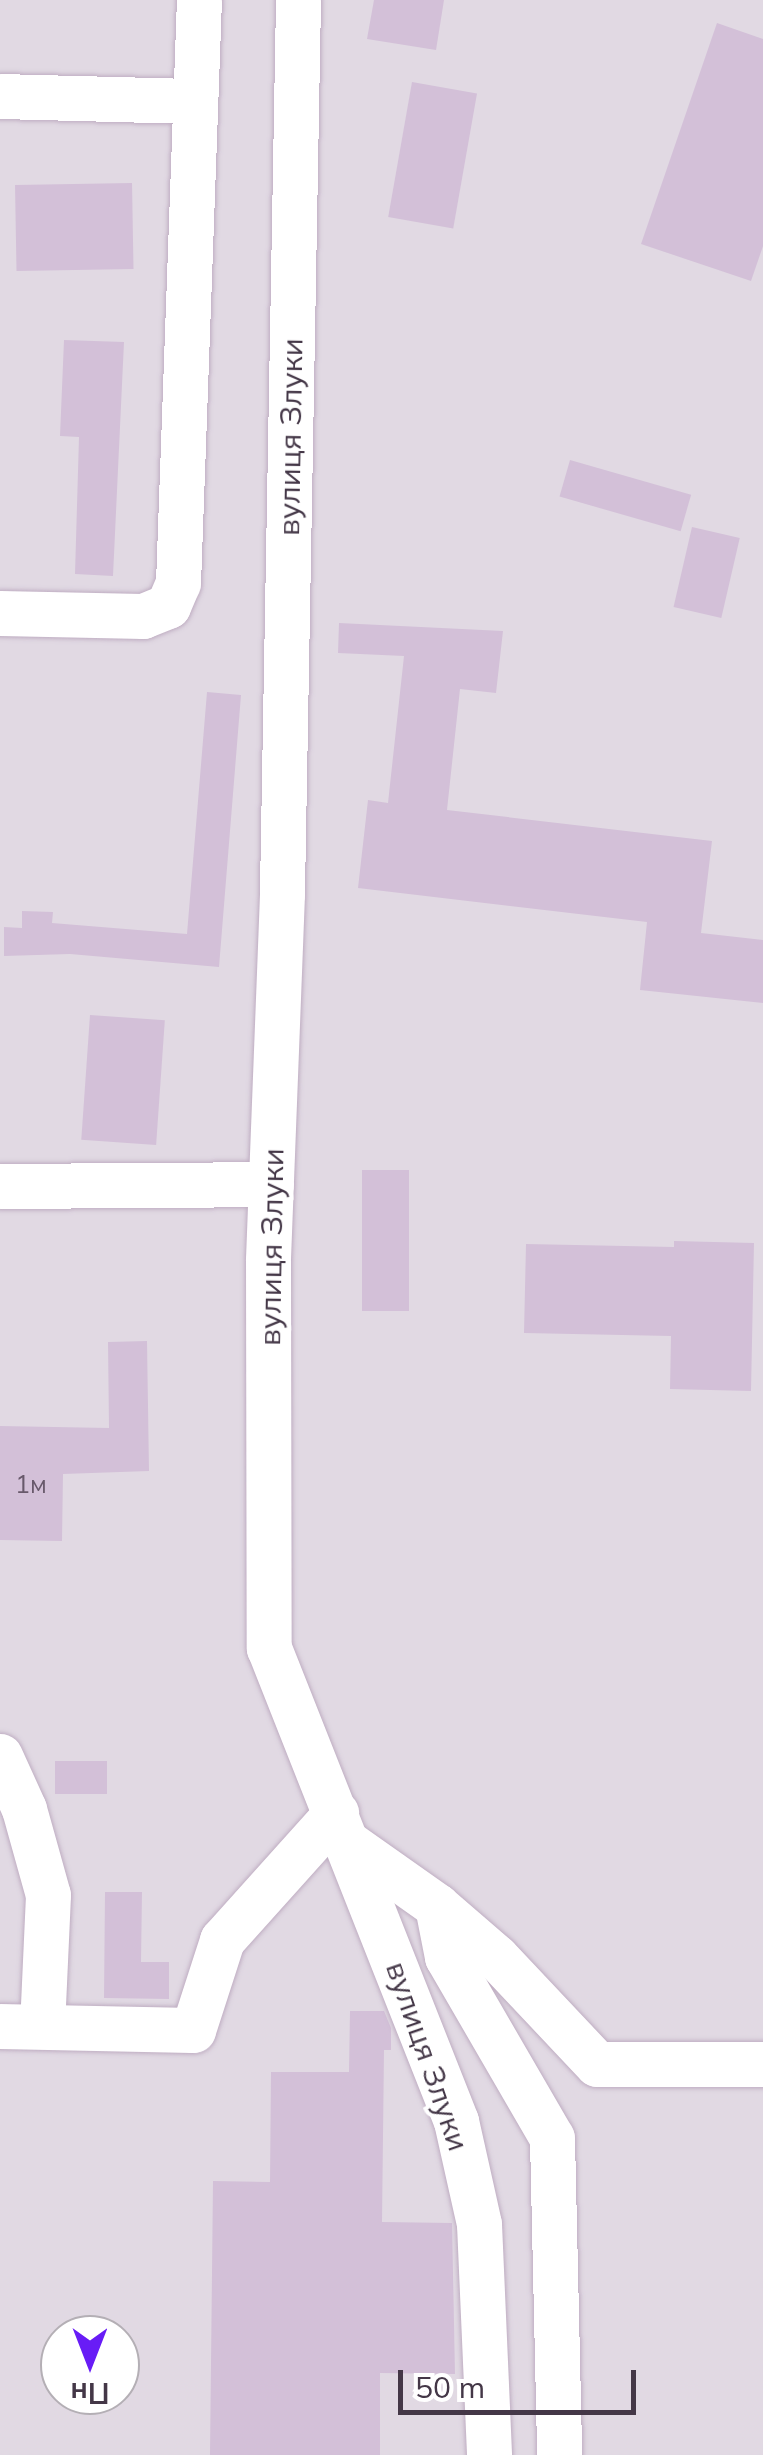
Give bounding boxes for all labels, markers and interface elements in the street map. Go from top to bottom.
street label: вулиця Злуки [270,338,310,536]
street label: вулиця Злуки [251,1148,291,1346]
house number: 1м [15,1469,47,1499]
street label: вулиця Злуки [379,1957,477,2155]
north arrow [40,2315,140,2415]
scale bar [403,2350,640,2412]
text: 50 m [415,2368,485,2406]
text: Пн [71,2376,109,2411]

